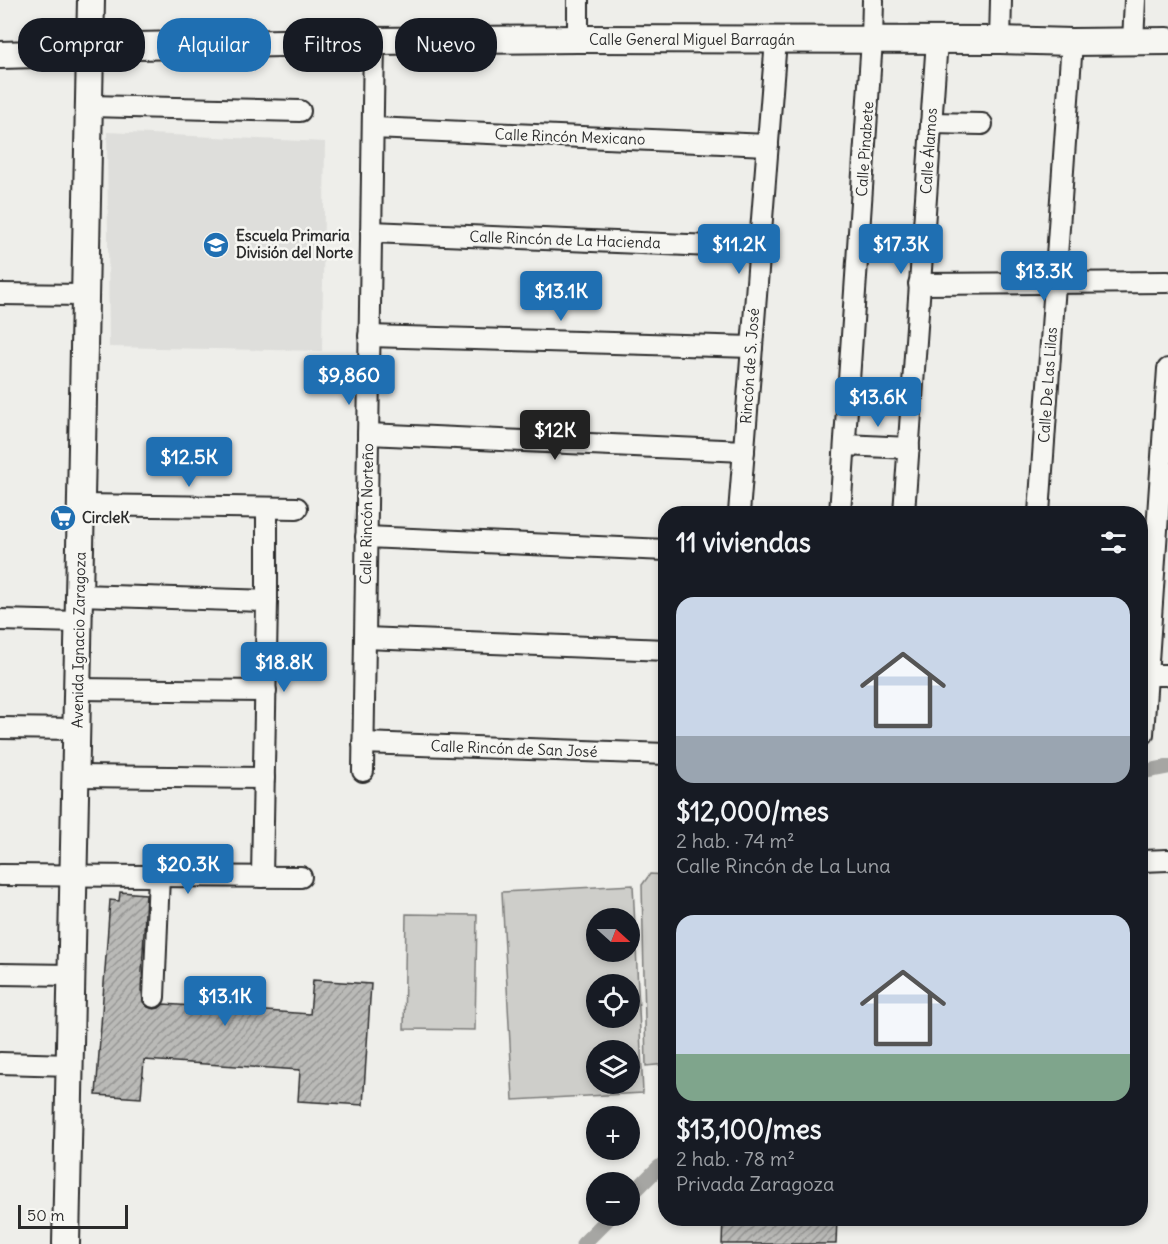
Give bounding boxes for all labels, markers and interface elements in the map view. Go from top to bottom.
chip: Comprar [18,18,145,72]
chip: Alquilar [157,18,271,72]
chip: Filtros [283,18,383,72]
chip: Nuevo [395,18,497,72]
street label: Calle General Miguel Barragán [589,30,795,49]
street label: Calle Pinabete [852,101,877,197]
street label: Calle Álamos [916,107,941,195]
street label: Calle Rincón Mexicano [494,124,646,149]
pin: $11.2K [690,224,788,275]
pin: $17.3K [852,224,950,275]
place label: Escuela Primaria División del Norte [236,226,353,262]
street label: Calle Rincón de La Hacienda [469,227,661,252]
school or university icon: Escuela Primaria División del Norte [201,230,231,260]
text: $11.2K [712,231,766,256]
text: $17.3K [873,231,929,256]
pin: $13.3K [995,251,1093,302]
text: $13.3K [1015,258,1073,283]
pin: $13.1K [512,271,610,322]
text: $13.1K [534,278,588,303]
street label: Rincón de S. José [736,307,763,425]
street label: Calle De Las Lilas [1034,326,1061,444]
pin: $9,860 [300,355,398,406]
text: $9,860 [318,362,380,387]
pin: $13.6K [829,377,927,428]
text: $13.6K [849,384,907,409]
pin: $12K [519,410,591,461]
text: $12K [534,417,576,442]
pin: $12.5K [140,437,238,488]
street label: Calle Rincón Norteño [356,443,377,585]
text: $12.5K [160,444,218,469]
supermarket icon: CircleK [48,503,78,533]
place label: CircleK [82,508,130,527]
text: 11 viviendas [676,526,811,559]
icon: filters [1097,526,1130,559]
street label: Avenida Ignacio Zaragoza [67,551,90,728]
icon: home [849,636,957,744]
pin: $18.8K [235,642,333,693]
text: $18.8K [255,649,313,674]
street label: Calle Rincón de San José [430,736,598,761]
text: $12,000/mes [676,795,829,828]
text: 2 hab. · 74 m² [676,828,795,853]
pin: $20.3K [139,844,237,895]
text: $20.3K [156,851,220,876]
text: Calle Rincón de La Luna [676,853,891,878]
north arrow [586,908,640,962]
map controls [586,908,640,1226]
icon: home [849,954,957,1062]
button: locate [586,974,640,1028]
pin: $13.1K [176,976,274,1027]
text: $13.1K [198,983,252,1008]
button: layers [586,1040,640,1094]
button: + [586,1106,640,1160]
text: $13,100/mes [676,1113,821,1146]
text: 2 hab. · 78 m² [676,1146,795,1171]
text: Privada Zaragoza [676,1171,834,1196]
button: − [586,1172,640,1226]
scale bar [18,1202,128,1230]
text: 50 m [27,1205,65,1225]

